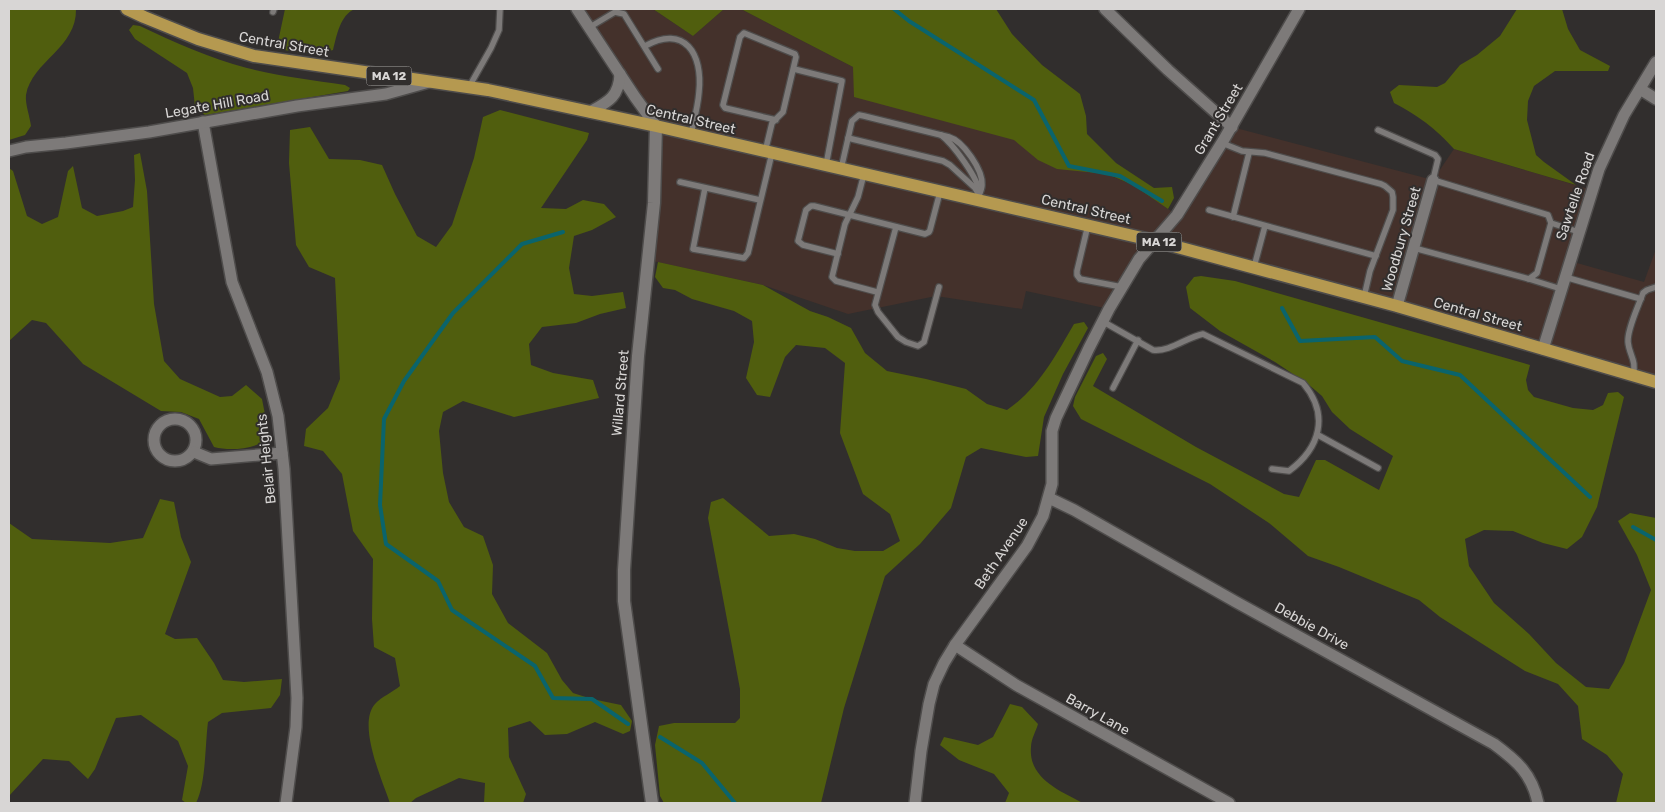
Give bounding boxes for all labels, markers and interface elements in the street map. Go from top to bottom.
street label: Central Street [237,28,331,61]
road number: MA 12 [366,66,412,85]
street label: Grant Street [1190,80,1247,158]
street label: Legate Hill Road [164,87,270,122]
street label: Central Street [645,101,738,138]
street label: Sawtelle Road [1552,150,1599,243]
street label: Woodbury Street [1378,184,1425,294]
street label: Central Street [1040,191,1133,228]
road number: MA 12 [1136,232,1182,252]
street label: Central Street [1432,294,1525,335]
street label: Willard Street [608,349,633,437]
street label: Belair Heights [253,413,280,505]
street label: Beth Avenue [971,514,1032,593]
street label: Debbie Drive [1272,599,1352,654]
street label: Barry Lane [1063,690,1133,739]

